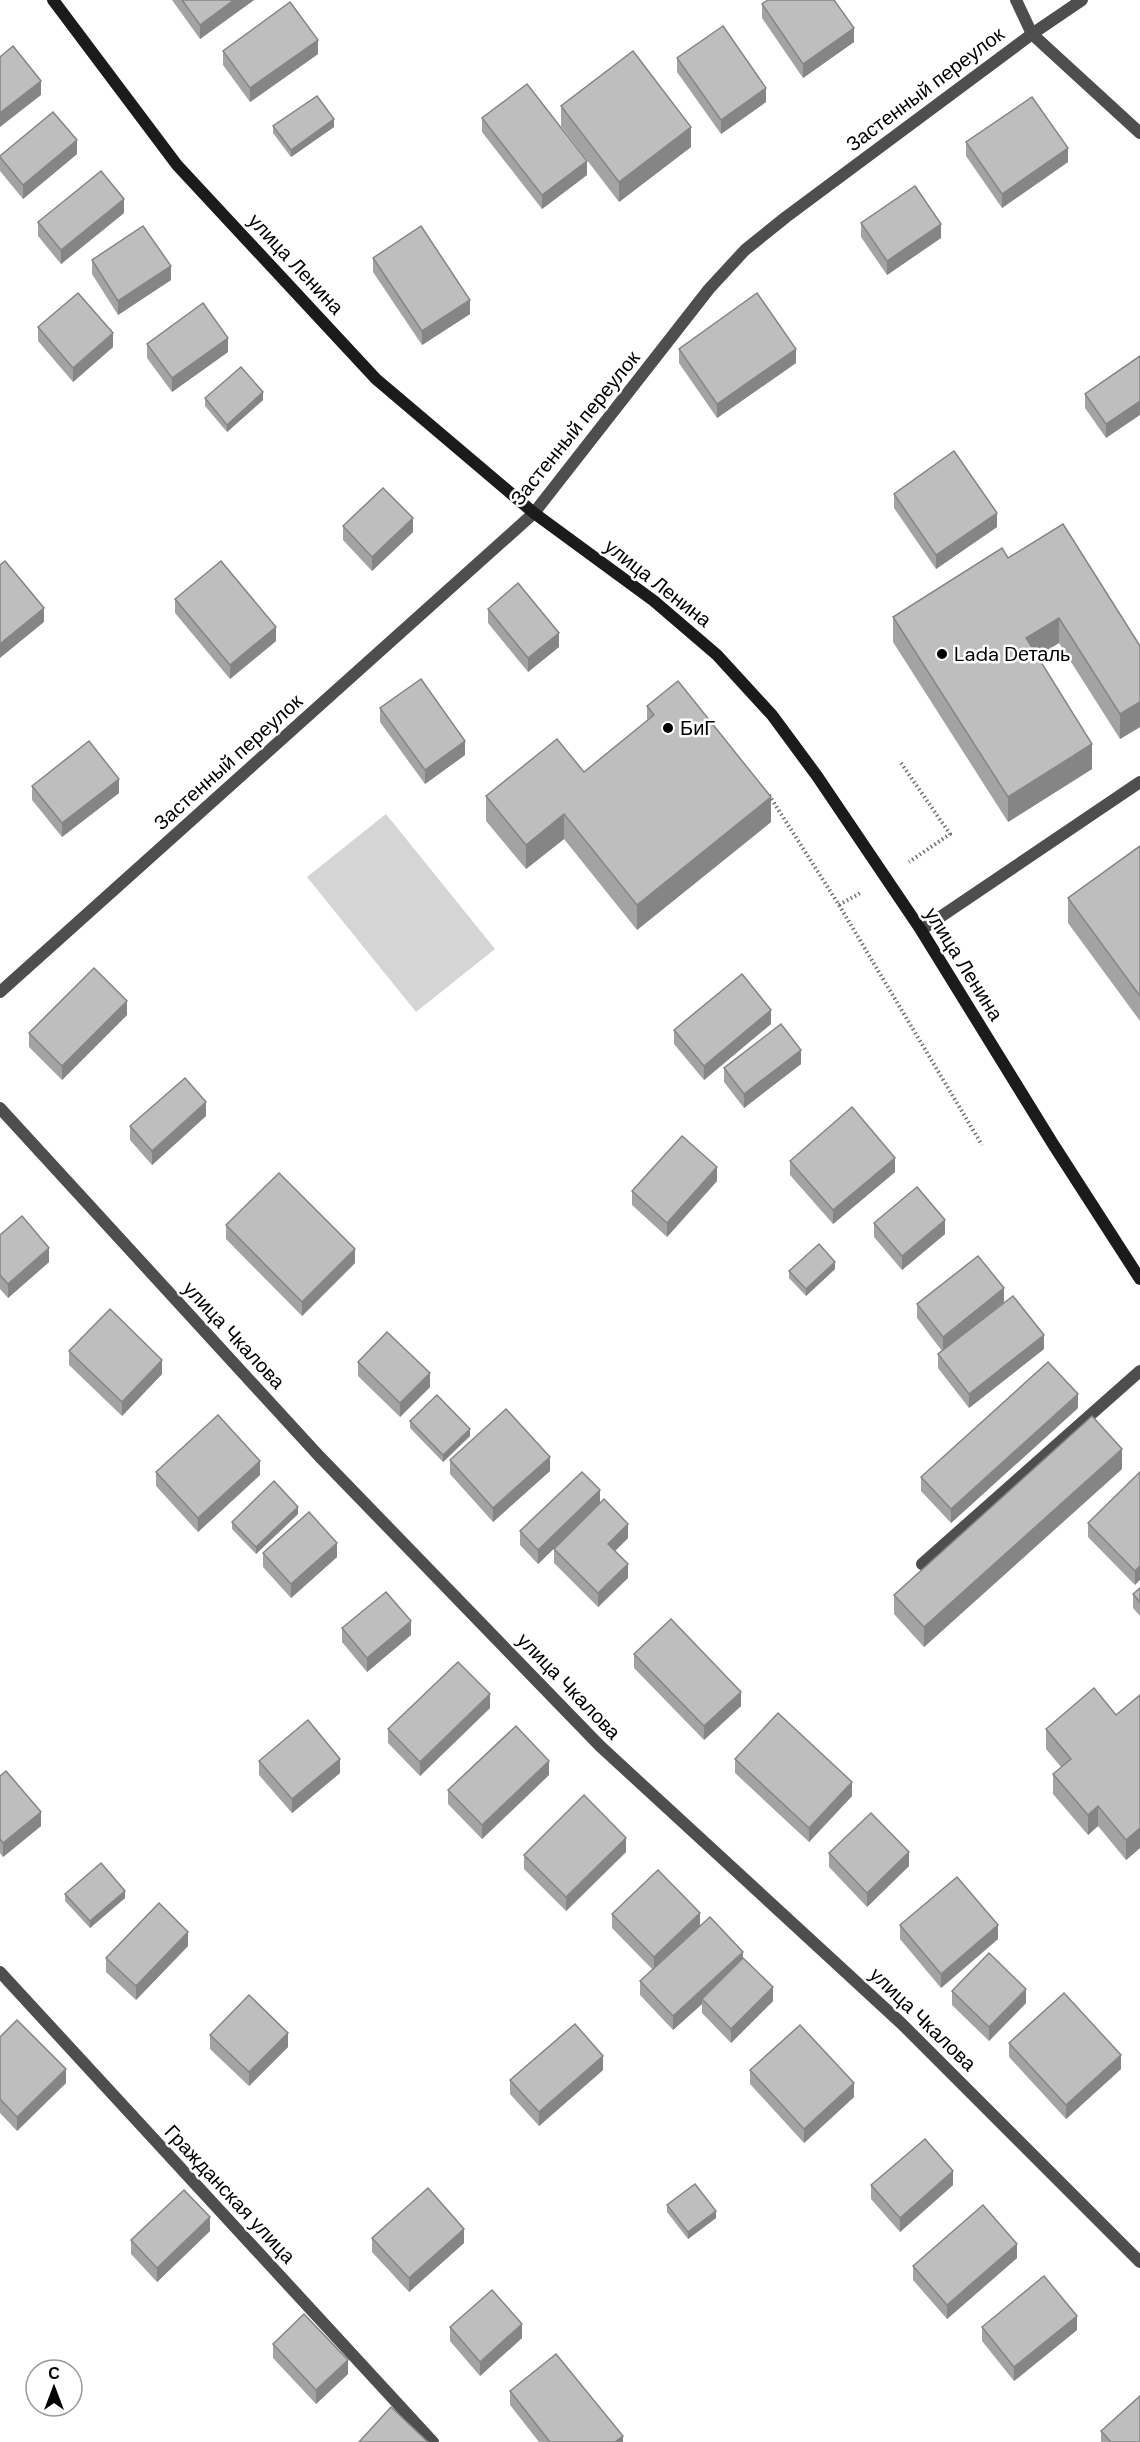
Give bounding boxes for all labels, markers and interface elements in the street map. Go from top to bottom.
street label: Застенный переулок [841,21,1009,157]
street label: улица Ленина [243,208,350,321]
street label: Застенный переулок [505,345,646,511]
street label: улица Ленина [599,533,717,633]
place label: Lada Dеталь [954,641,1071,667]
marker: Lada Dеталь [935,647,949,661]
street label: Застенный переулок [148,688,308,836]
place label: БиГ [680,715,715,741]
marker: БиГ [661,721,675,735]
street label: улица Ленина [919,902,1010,1026]
street label: улица Чкалова [177,1275,291,1395]
street label: улица Чкалова [512,1627,627,1745]
street label: улица Чкалова [864,1962,982,2077]
street label: Гражданская улица [159,2119,302,2270]
north arrow [24,2358,84,2418]
text: С [48,2363,60,2384]

